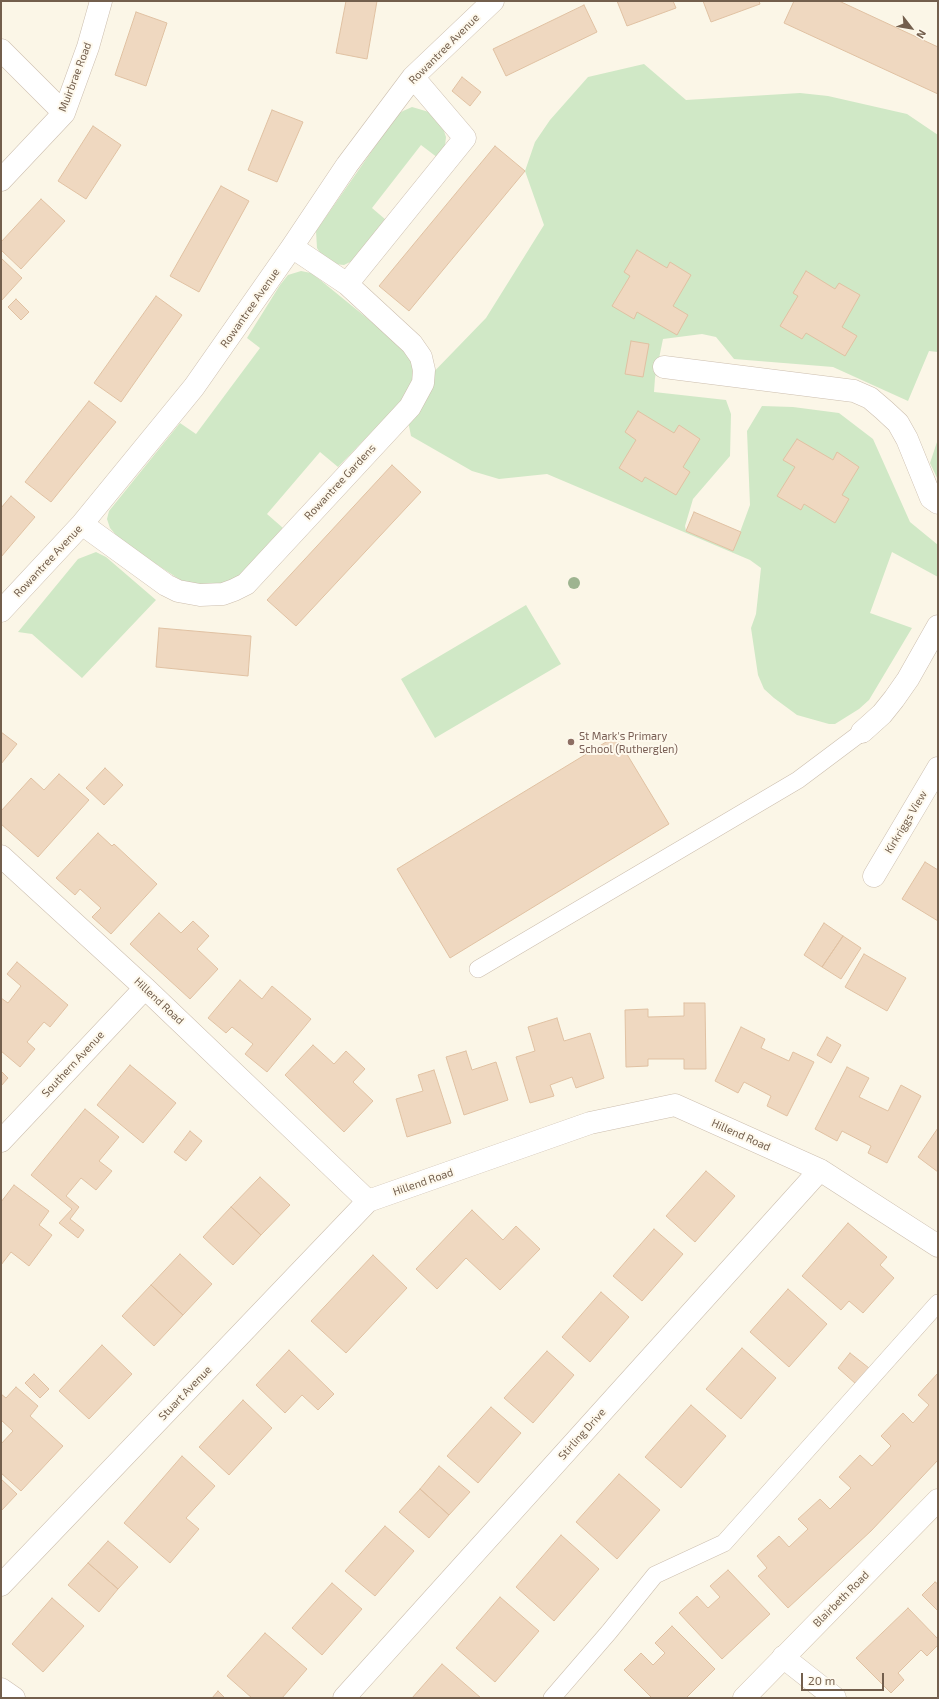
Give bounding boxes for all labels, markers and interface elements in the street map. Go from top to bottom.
north arrow [891,8,931,48]
street label: Rowantree Avenue [406,11,482,87]
text: N [914,28,929,41]
street label: Muirbrae Road [56,40,94,114]
street label: Rowantree Avenue [218,266,282,350]
street label: Rowantree Gardens [302,441,378,523]
street label: Rowantree Avenue [11,522,85,600]
place label: St Mark's Primary School (Rutherglen) [579,729,678,755]
marker: St Mark's Primary School (Rutherglen) [566,737,576,747]
street label: Kirkriggs View [882,788,930,856]
street label: Hillend Road [131,975,187,1027]
street label: Southern Avenue [39,1028,107,1100]
street label: Hillend Road [710,1116,772,1154]
street label: Hillend Road [391,1166,455,1198]
street label: Stuart Avenue [156,1363,214,1423]
street label: Stirling Drive [556,1406,608,1462]
street label: Blairbeth Road [810,1568,872,1630]
scale bar [803,1665,886,1691]
text: 20 m [808,1673,835,1687]

